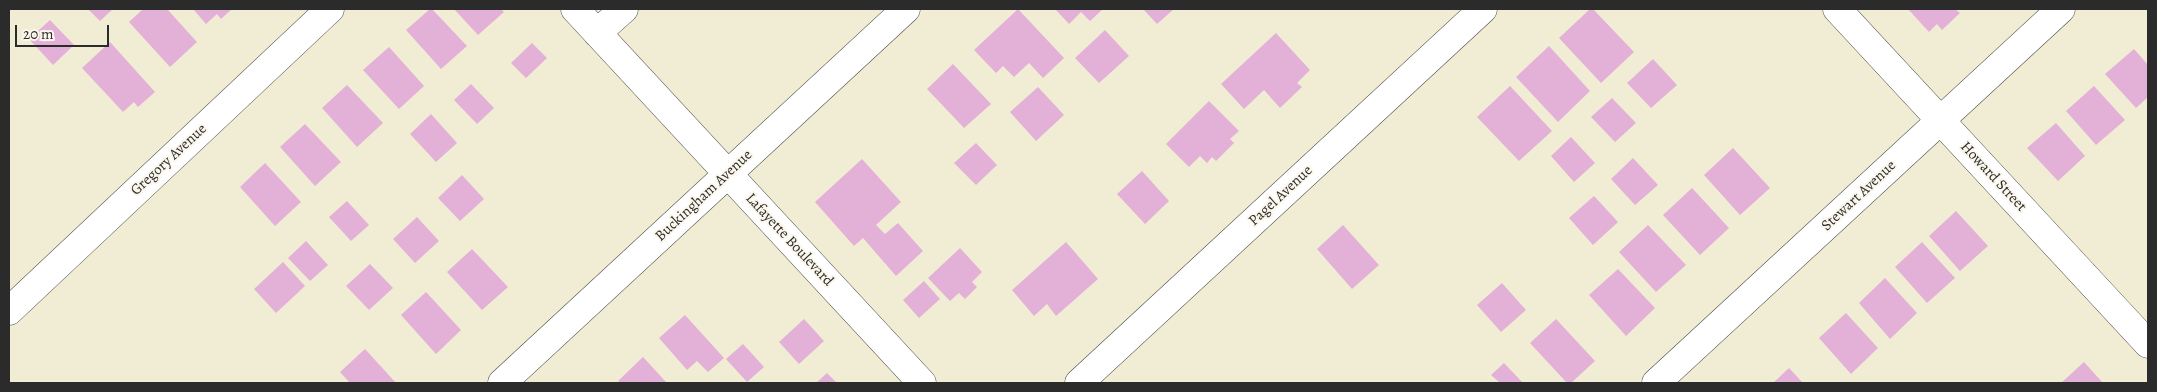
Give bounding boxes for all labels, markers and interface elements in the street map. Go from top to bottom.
scale bar [18,15,111,47]
text: 20 m [23,24,54,44]
street label: Gregory Avenue [127,120,211,200]
street label: Howard Street [1956,138,2030,216]
street label: Buckingham Avenue [652,146,756,246]
street label: Stewart Avenue [1818,157,1900,235]
street label: Pagel Avenue [1245,162,1317,230]
street label: Lafayette Boulevard [741,190,837,290]

